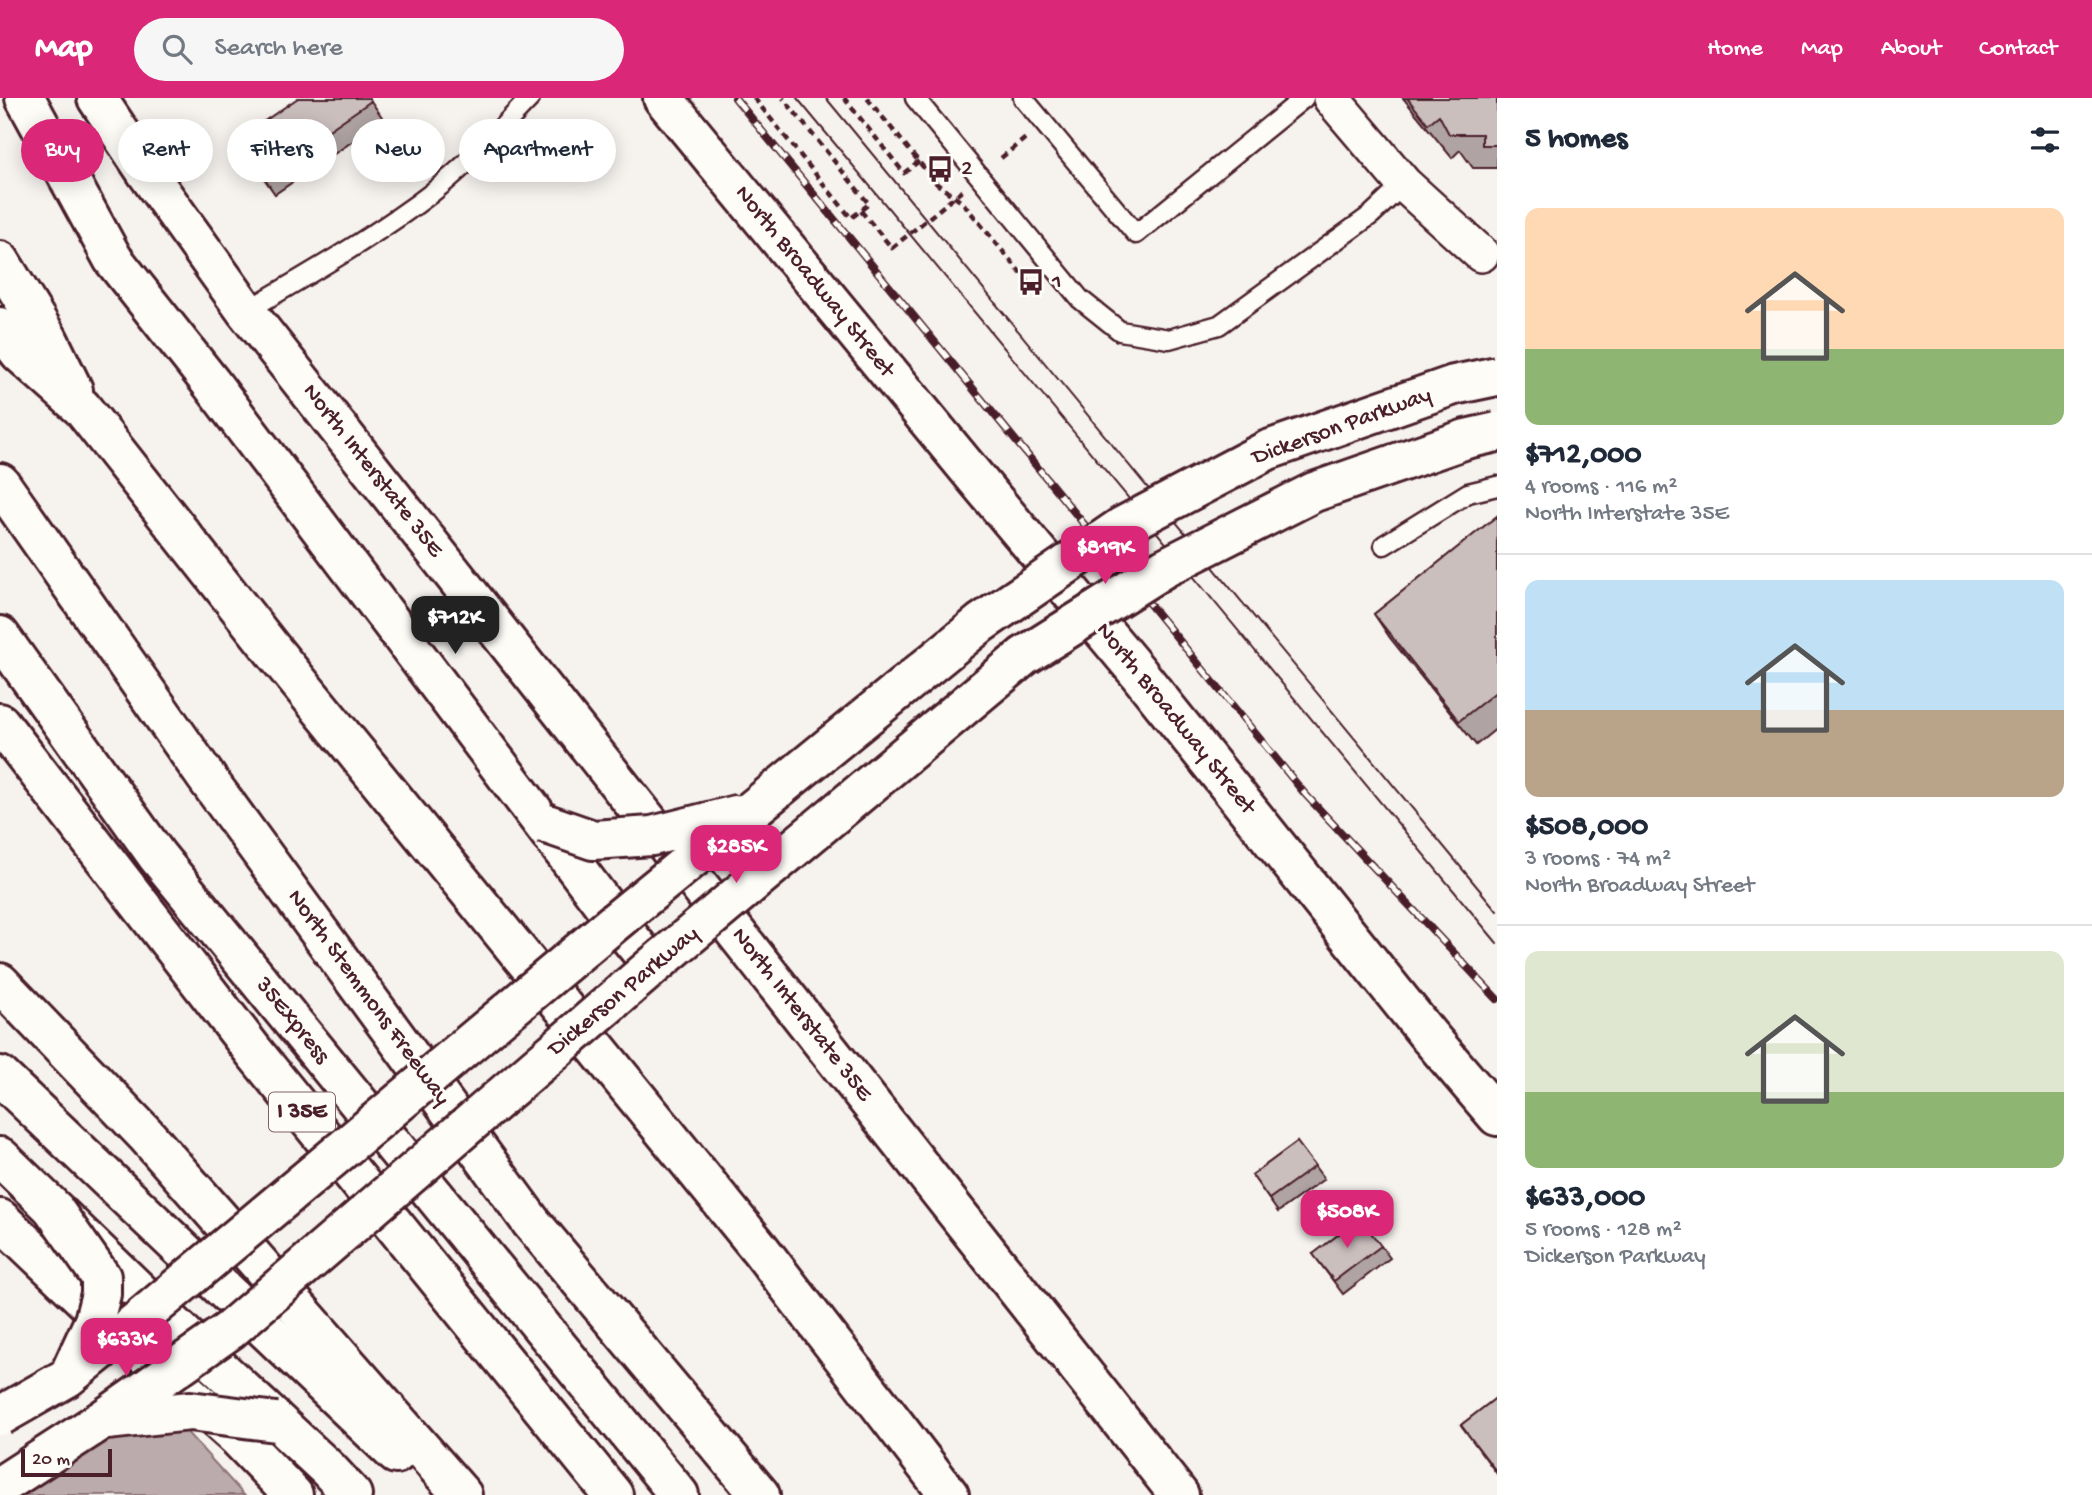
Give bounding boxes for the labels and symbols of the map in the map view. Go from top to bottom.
bus stop icon: 2 [925,154,955,184]
place label: 2 [961,155,973,184]
street label: North Broadway Street [728,180,902,386]
bus stop icon: 1 [1016,267,1046,297]
place label: 1 [1051,268,1062,297]
street label: North Interstate 35E [295,378,450,565]
street label: Dickerson Parkway [1247,381,1436,474]
pin: $819K [1056,526,1154,586]
pin: $712K [406,596,504,656]
street label: North Broadway Street [1089,617,1263,823]
pin: $285K [687,826,785,885]
street label: North Stemmons Freeway [280,884,456,1112]
street label: Dickerson Parkway [541,920,706,1065]
street label: North Interstate 35E [724,922,879,1109]
street label: 35Express [248,971,336,1071]
road number: I 35E [269,1093,335,1132]
pin: $508K [1298,1190,1396,1250]
pin: $633K [77,1318,175,1378]
scale bar [21,1446,112,1478]

